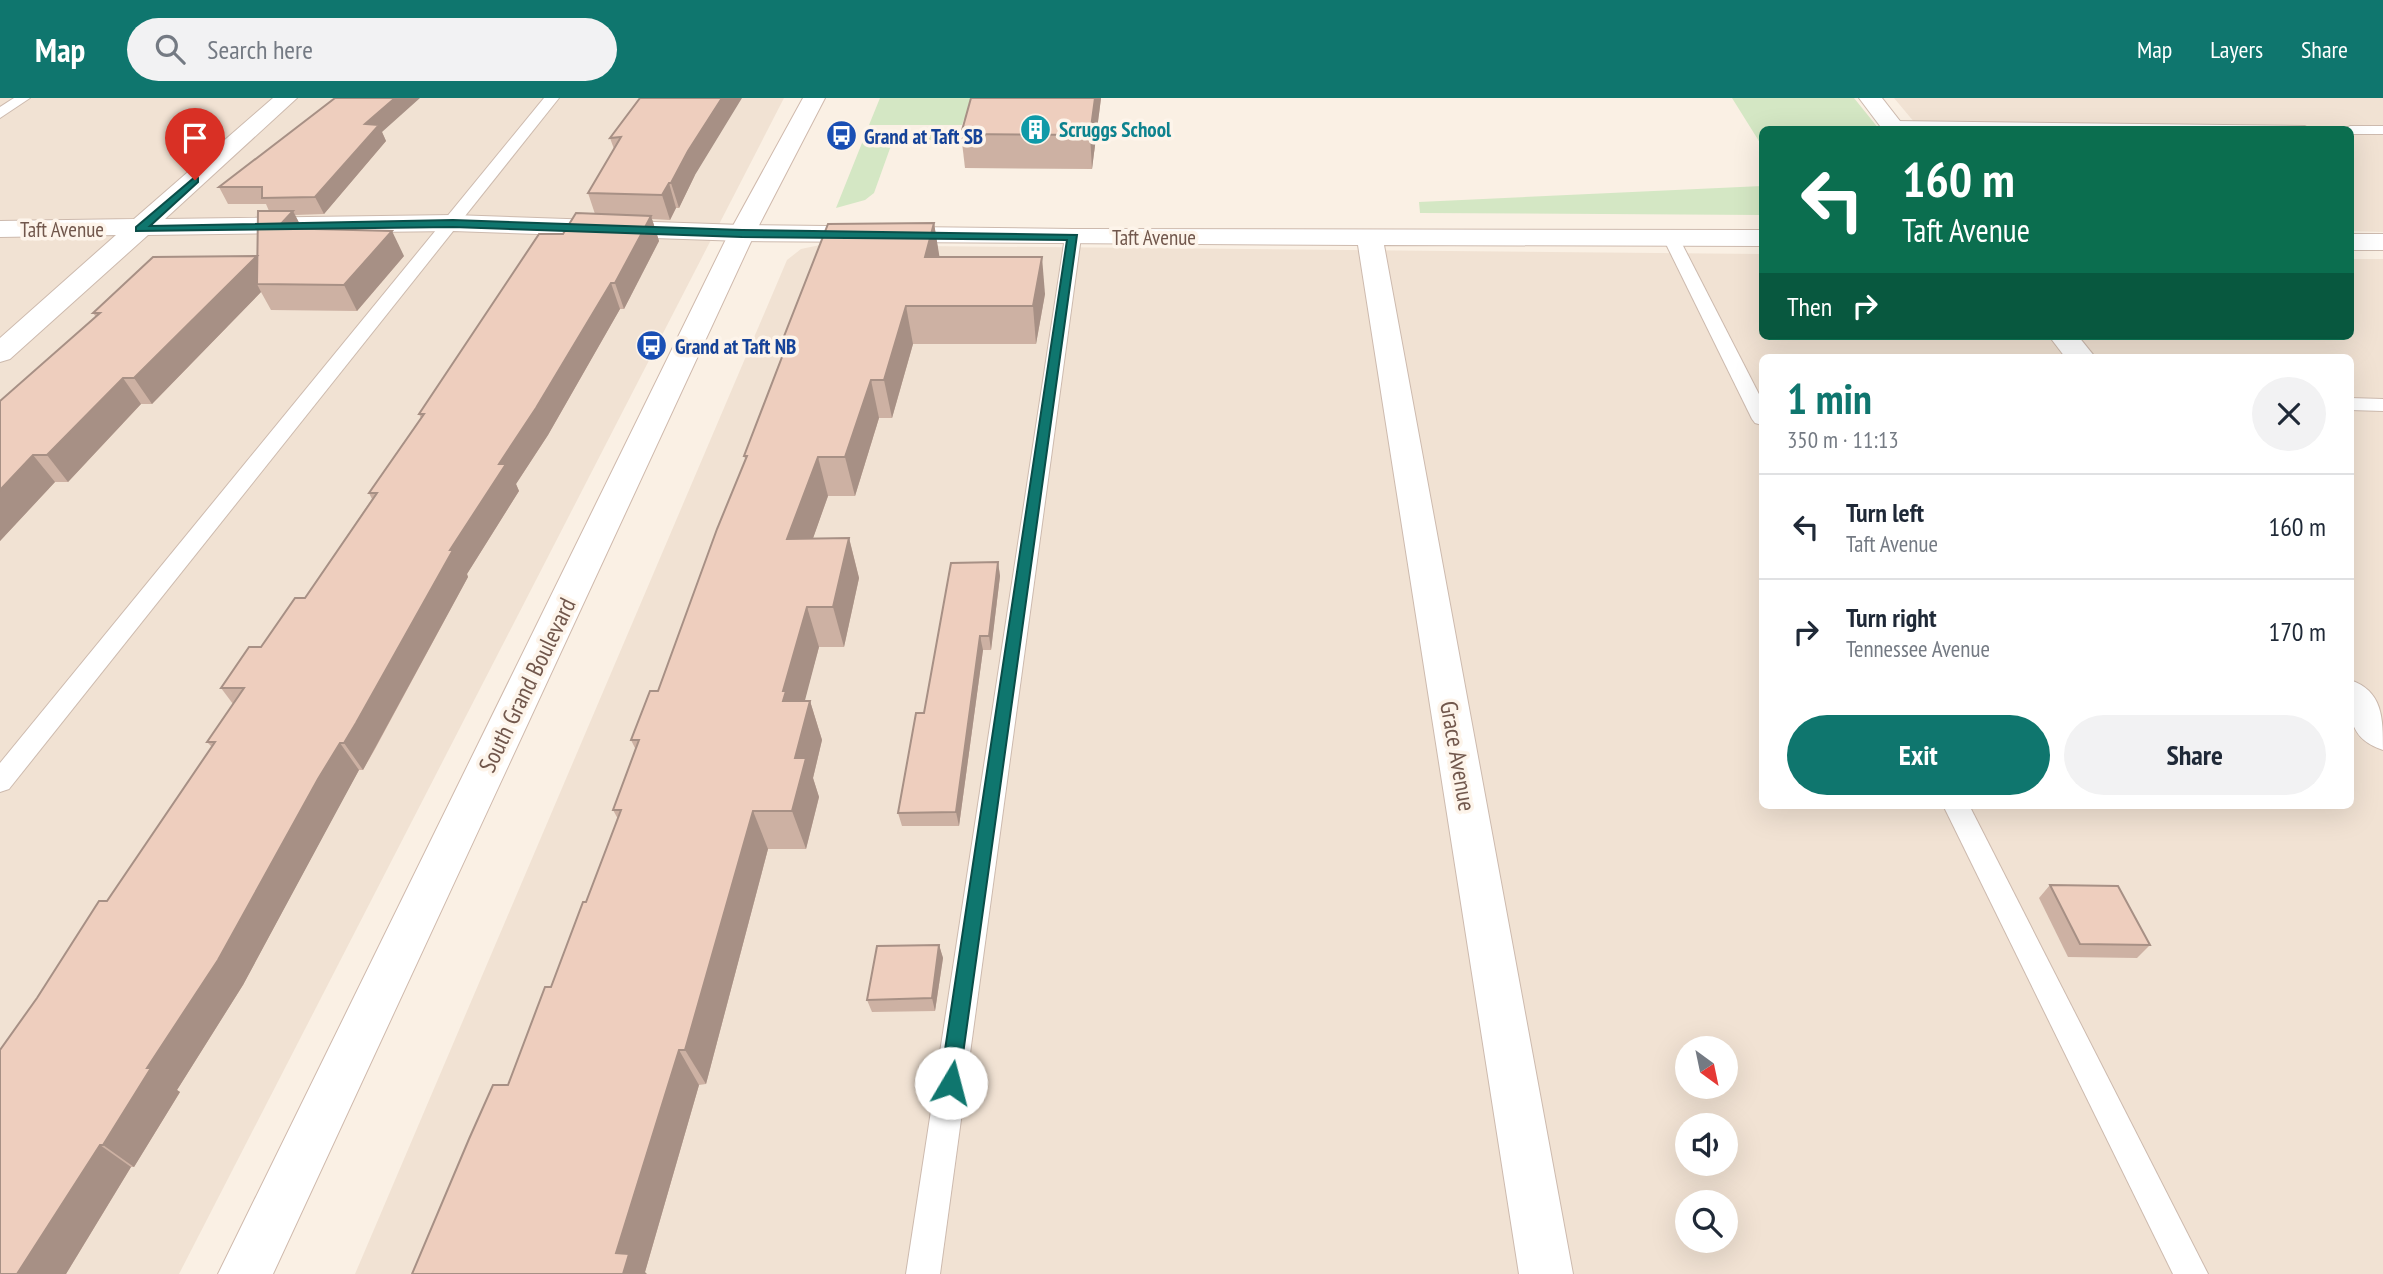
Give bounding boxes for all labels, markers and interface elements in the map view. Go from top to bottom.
search box [127,18,617,81]
text: Map [35,28,85,71]
icon: search [151,30,189,68]
text: Search here [207,33,313,66]
text: Map [2137,34,2172,65]
text: Layers [2210,34,2263,65]
text: Share [2301,34,2348,65]
pin [165,108,225,180]
building icon: Scruggs School [1019,112,1053,146]
place label: Scruggs School [1059,116,1172,143]
icon: arrive [176,119,214,157]
bus stop icon: Grand at Taft SB [824,119,858,153]
place label: Grand at Taft SB [864,123,983,150]
text: 160 m [1902,147,2015,211]
icon: left [1787,154,1878,245]
text: Taft Avenue [1902,209,2030,251]
street label: Taft Avenue [20,216,104,243]
street label: Taft Avenue [1112,224,1196,251]
icon: right [1846,287,1884,325]
text: Then [1787,290,1832,323]
bus stop icon: Grand at Taft NB [635,329,669,363]
place label: Grand at Taft NB [675,333,796,360]
text: 1 min [1787,371,1872,426]
button: close [2252,377,2326,451]
text: 350 m · 11:13 [1787,425,1899,454]
text: Turn left [1846,496,1924,529]
icon: left [1787,508,1825,546]
text: 160 m [2268,510,2326,543]
text: Taft Avenue [1846,529,1938,558]
street label: South Grand Boulevard [471,593,583,777]
text: Turn right [1846,601,1937,634]
icon: right [1787,613,1825,651]
text: 170 m [2268,615,2326,648]
text: Tennessee Avenue [1846,634,1990,663]
street label: Grace Avenue [1433,699,1483,813]
button: Exit [1787,715,2050,795]
button: Share [2064,715,2326,795]
north arrow [1675,1036,1738,1099]
map controls [1675,1036,1738,1253]
position arrow [914,1046,988,1120]
button: sound [1675,1113,1738,1176]
button: search [1675,1190,1738,1253]

